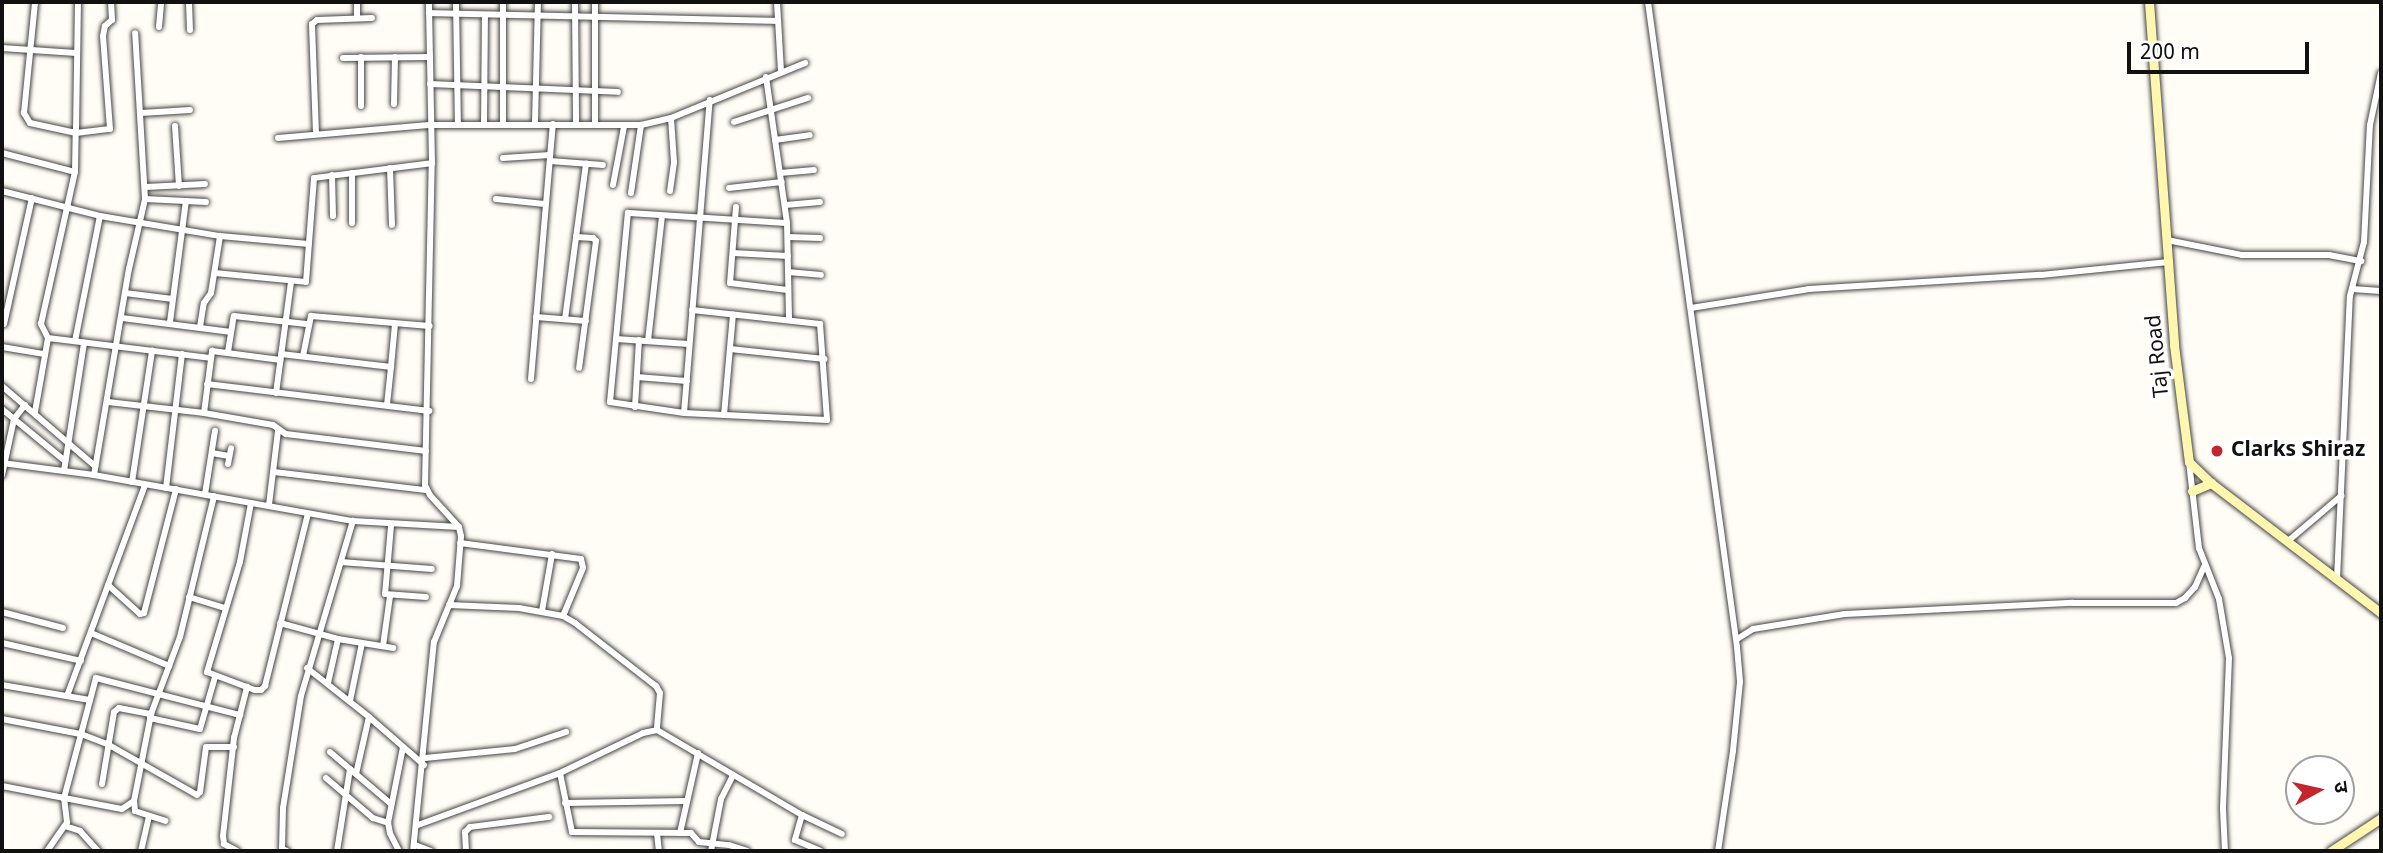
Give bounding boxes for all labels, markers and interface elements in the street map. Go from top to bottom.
scale bar [2131,28,2313,72]
text: 200 m [2140,40,2200,68]
street label: Taj Road [2142,313,2176,399]
place label: Clarks Shiraz [2231,438,2365,464]
marker: Clarks Shiraz [2209,443,2225,459]
north arrow [2285,755,2355,825]
text: उ [2326,780,2352,795]

